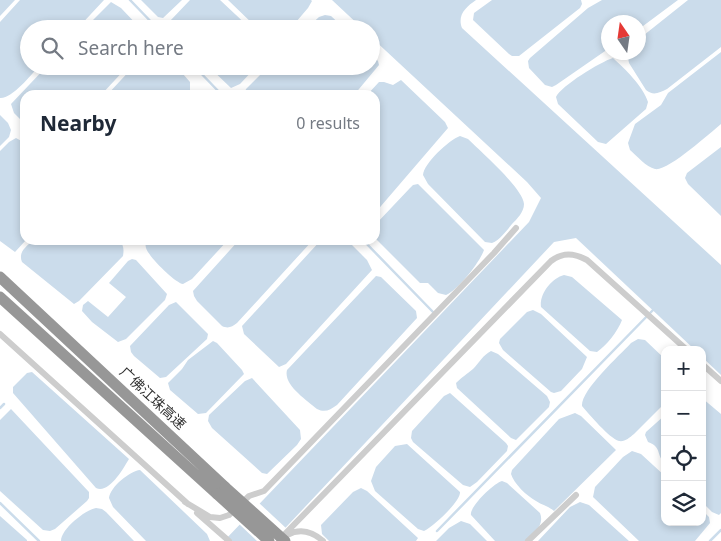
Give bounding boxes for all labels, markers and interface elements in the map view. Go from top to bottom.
north arrow [601,15,646,60]
search box [20,20,380,75]
icon: search [38,34,66,62]
text: Search here [78,35,184,61]
text: Nearby [40,109,116,137]
text: 0 results [296,112,360,134]
map controls [661,346,706,526]
button: + [661,346,706,391]
street label: 广佛江珠高速 [116,362,191,433]
button: − [661,391,706,436]
button: locate [661,436,706,481]
button: layers [661,481,706,526]

